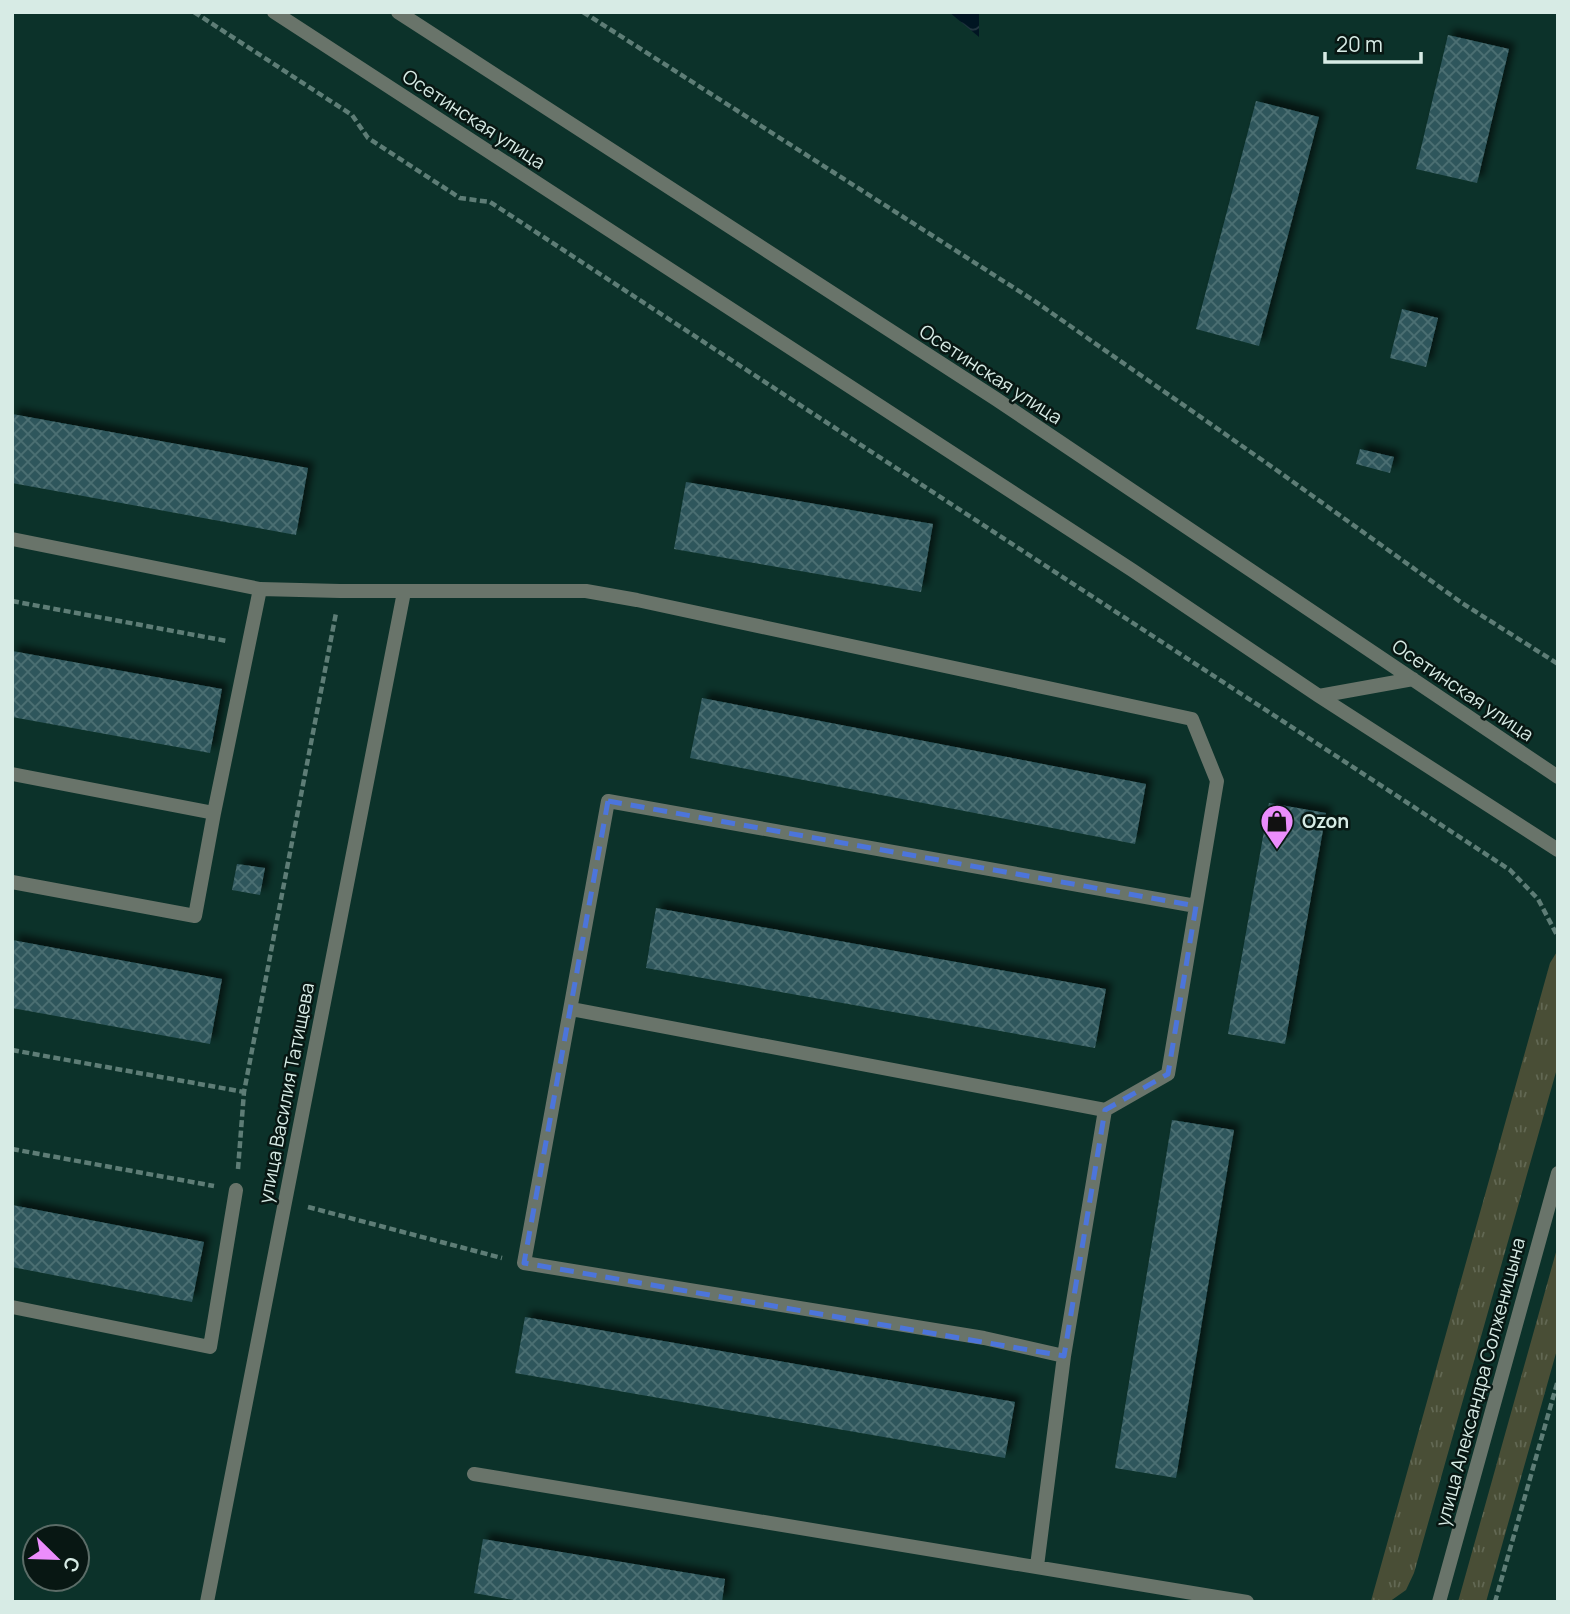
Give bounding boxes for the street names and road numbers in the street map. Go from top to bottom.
street label: Осетинская улица [398,63,550,175]
street label: Осетинская улица [915,318,1067,430]
street label: Осетинская улица [1387,633,1539,747]
street label: улица Василия Татищева [252,980,320,1206]
street label: улица Александра Солженицына [1429,1235,1531,1529]

